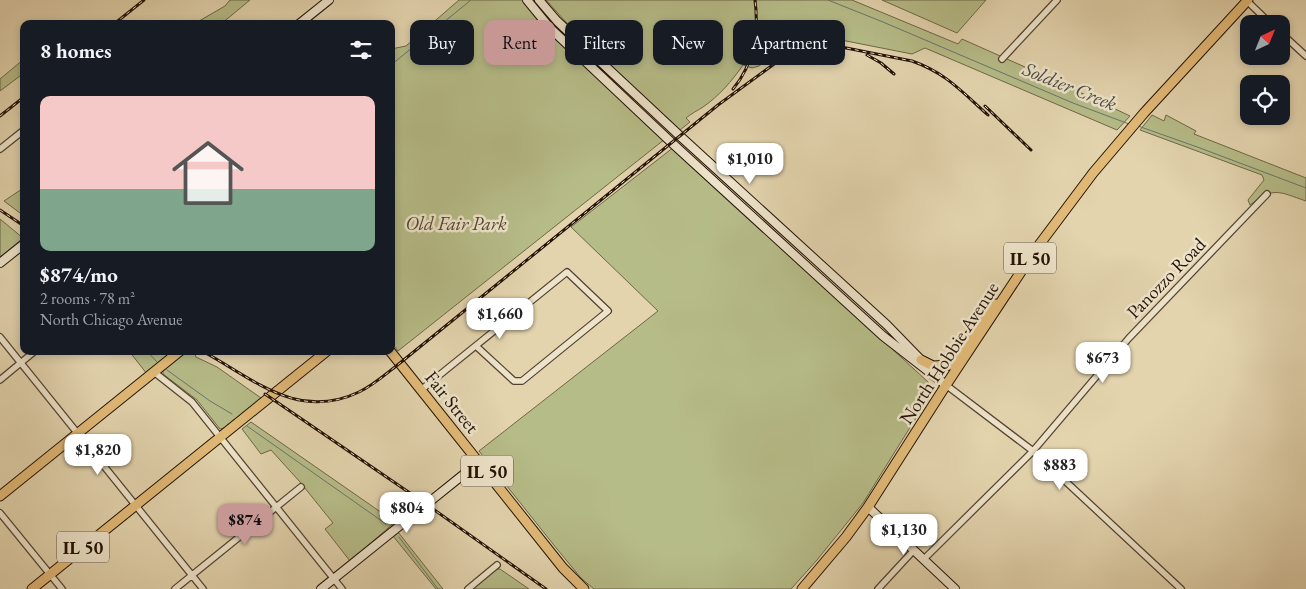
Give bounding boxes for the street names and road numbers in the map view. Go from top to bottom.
street label: Panozzo Road [1121,232,1211,324]
road number: IL 50 [1004,242,1056,274]
street label: North Hobbie Avenue [894,277,1004,429]
street label: Fair Street [419,366,485,438]
road number: IL 50 [461,456,513,486]
road number: IL 50 [57,532,109,562]

